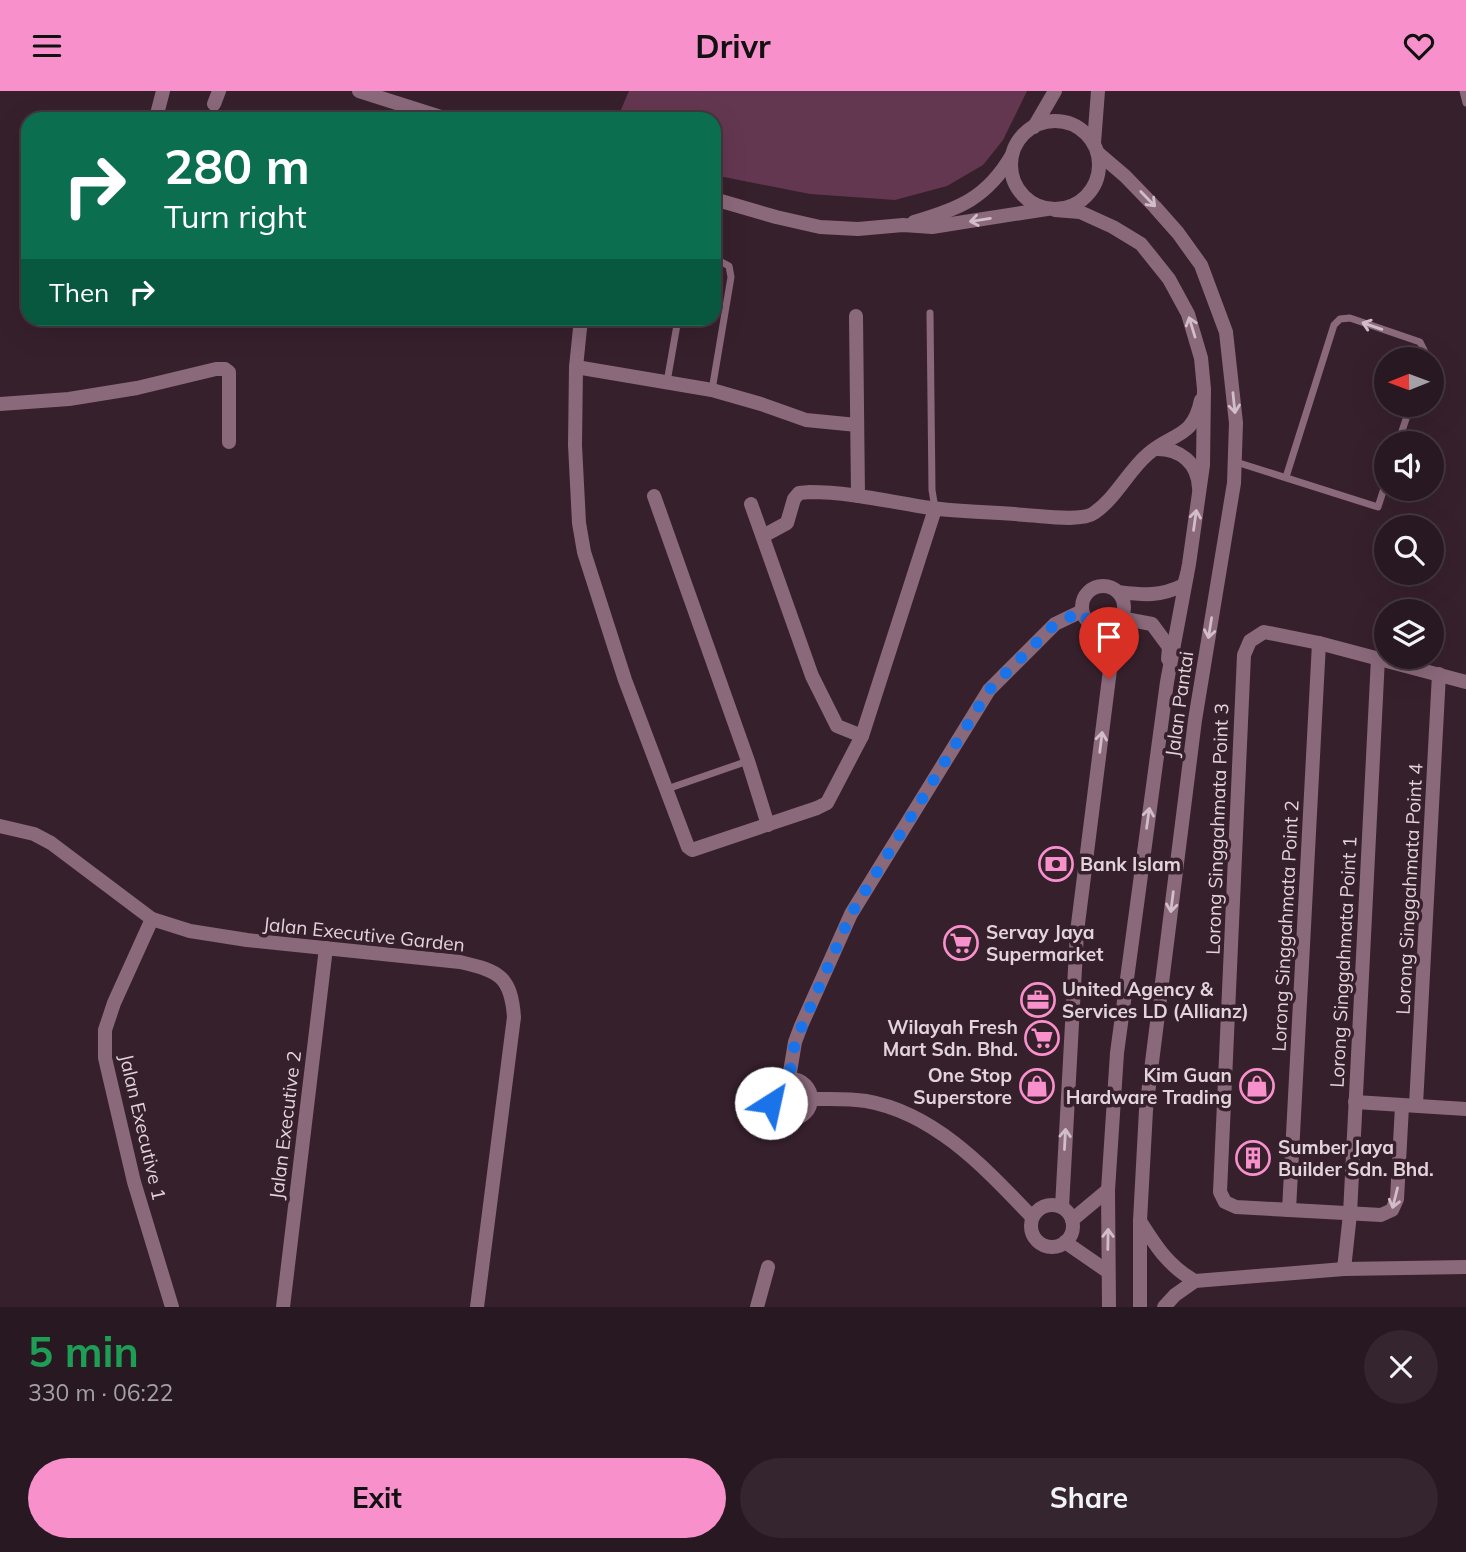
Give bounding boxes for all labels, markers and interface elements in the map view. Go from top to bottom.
text: Drivr [695,26,771,66]
icon: menu [28,27,66,65]
icon: heart [1400,27,1438,65]
text: 280 m [164,135,310,196]
icon: right [49,140,140,231]
one-way arrow [1139,190,1156,207]
text: Turn right [164,196,307,236]
one-way arrow [969,214,992,227]
icon: right [123,273,161,311]
text: Then [49,276,109,309]
one-way arrow [1184,317,1197,339]
one-way arrow [1362,319,1384,331]
north arrow [1374,347,1444,417]
map controls [1374,347,1444,669]
one-way arrow [1228,391,1241,413]
button: sound [1374,431,1444,501]
one-way arrow [1189,510,1202,532]
button: search [1374,515,1444,585]
button: layers [1374,599,1444,669]
pin [1079,607,1139,679]
one-way arrow [1203,616,1216,639]
icon: arrive [1090,618,1128,656]
street label: Jalan Pantai [1160,650,1198,758]
street label: Lorong Singgahmata Point 3 [1201,703,1233,955]
one-way arrow [1094,731,1107,754]
street label: Lorong Singgahmata Point 4 [1390,763,1428,1015]
street label: Lorong Singgahmata Point 2 [1266,800,1304,1052]
one-way arrow [1142,807,1155,830]
street label: Lorong Singgahmata Point 1 [1324,836,1362,1088]
bank icon: Bank Islam [1037,845,1075,883]
place label: Bank Islam [1080,852,1181,876]
one-way arrow [1165,890,1178,913]
street label: Jalan Executive Garden [262,911,466,957]
place label: Servay Jaya Supermarket [986,920,1103,966]
supermarket icon: Servay Jaya Supermarket [942,924,980,962]
place label: United Agency & Services LD (Allianz) [1062,977,1249,1023]
office icon: United Agency & Services LD (Allianz) [1019,981,1057,1019]
place label: Wilayah Fresh Mart Sdn. Bhd. [883,1015,1018,1061]
supermarket icon: Wilayah Fresh Mart Sdn. Bhd. [1023,1019,1061,1057]
street label: Jalan Executive 2 [264,1049,306,1201]
street label: Jalan Executive 1 [115,1052,171,1202]
place label: One Stop Superstore [913,1063,1012,1109]
place label: Kim Guan Hardware Trading [1066,1063,1232,1109]
position arrow [734,1066,808,1140]
shop icon: One Stop Superstore [1018,1067,1056,1105]
shop icon: Kim Guan Hardware Trading [1238,1067,1276,1105]
one-way arrow [1059,1128,1072,1151]
place label: Sumber Jaya Builder Sdn. Bhd. [1278,1135,1434,1181]
building icon: Sumber Jaya Builder Sdn. Bhd. [1234,1139,1272,1177]
one-way arrow [1388,1186,1401,1209]
one-way arrow [1101,1228,1114,1251]
text: 5 min [28,1325,139,1378]
button: close [1364,1330,1438,1404]
text: 330 m · 06:22 [28,1378,173,1407]
button: Exit [28,1458,726,1538]
button: Share [740,1458,1438,1538]

